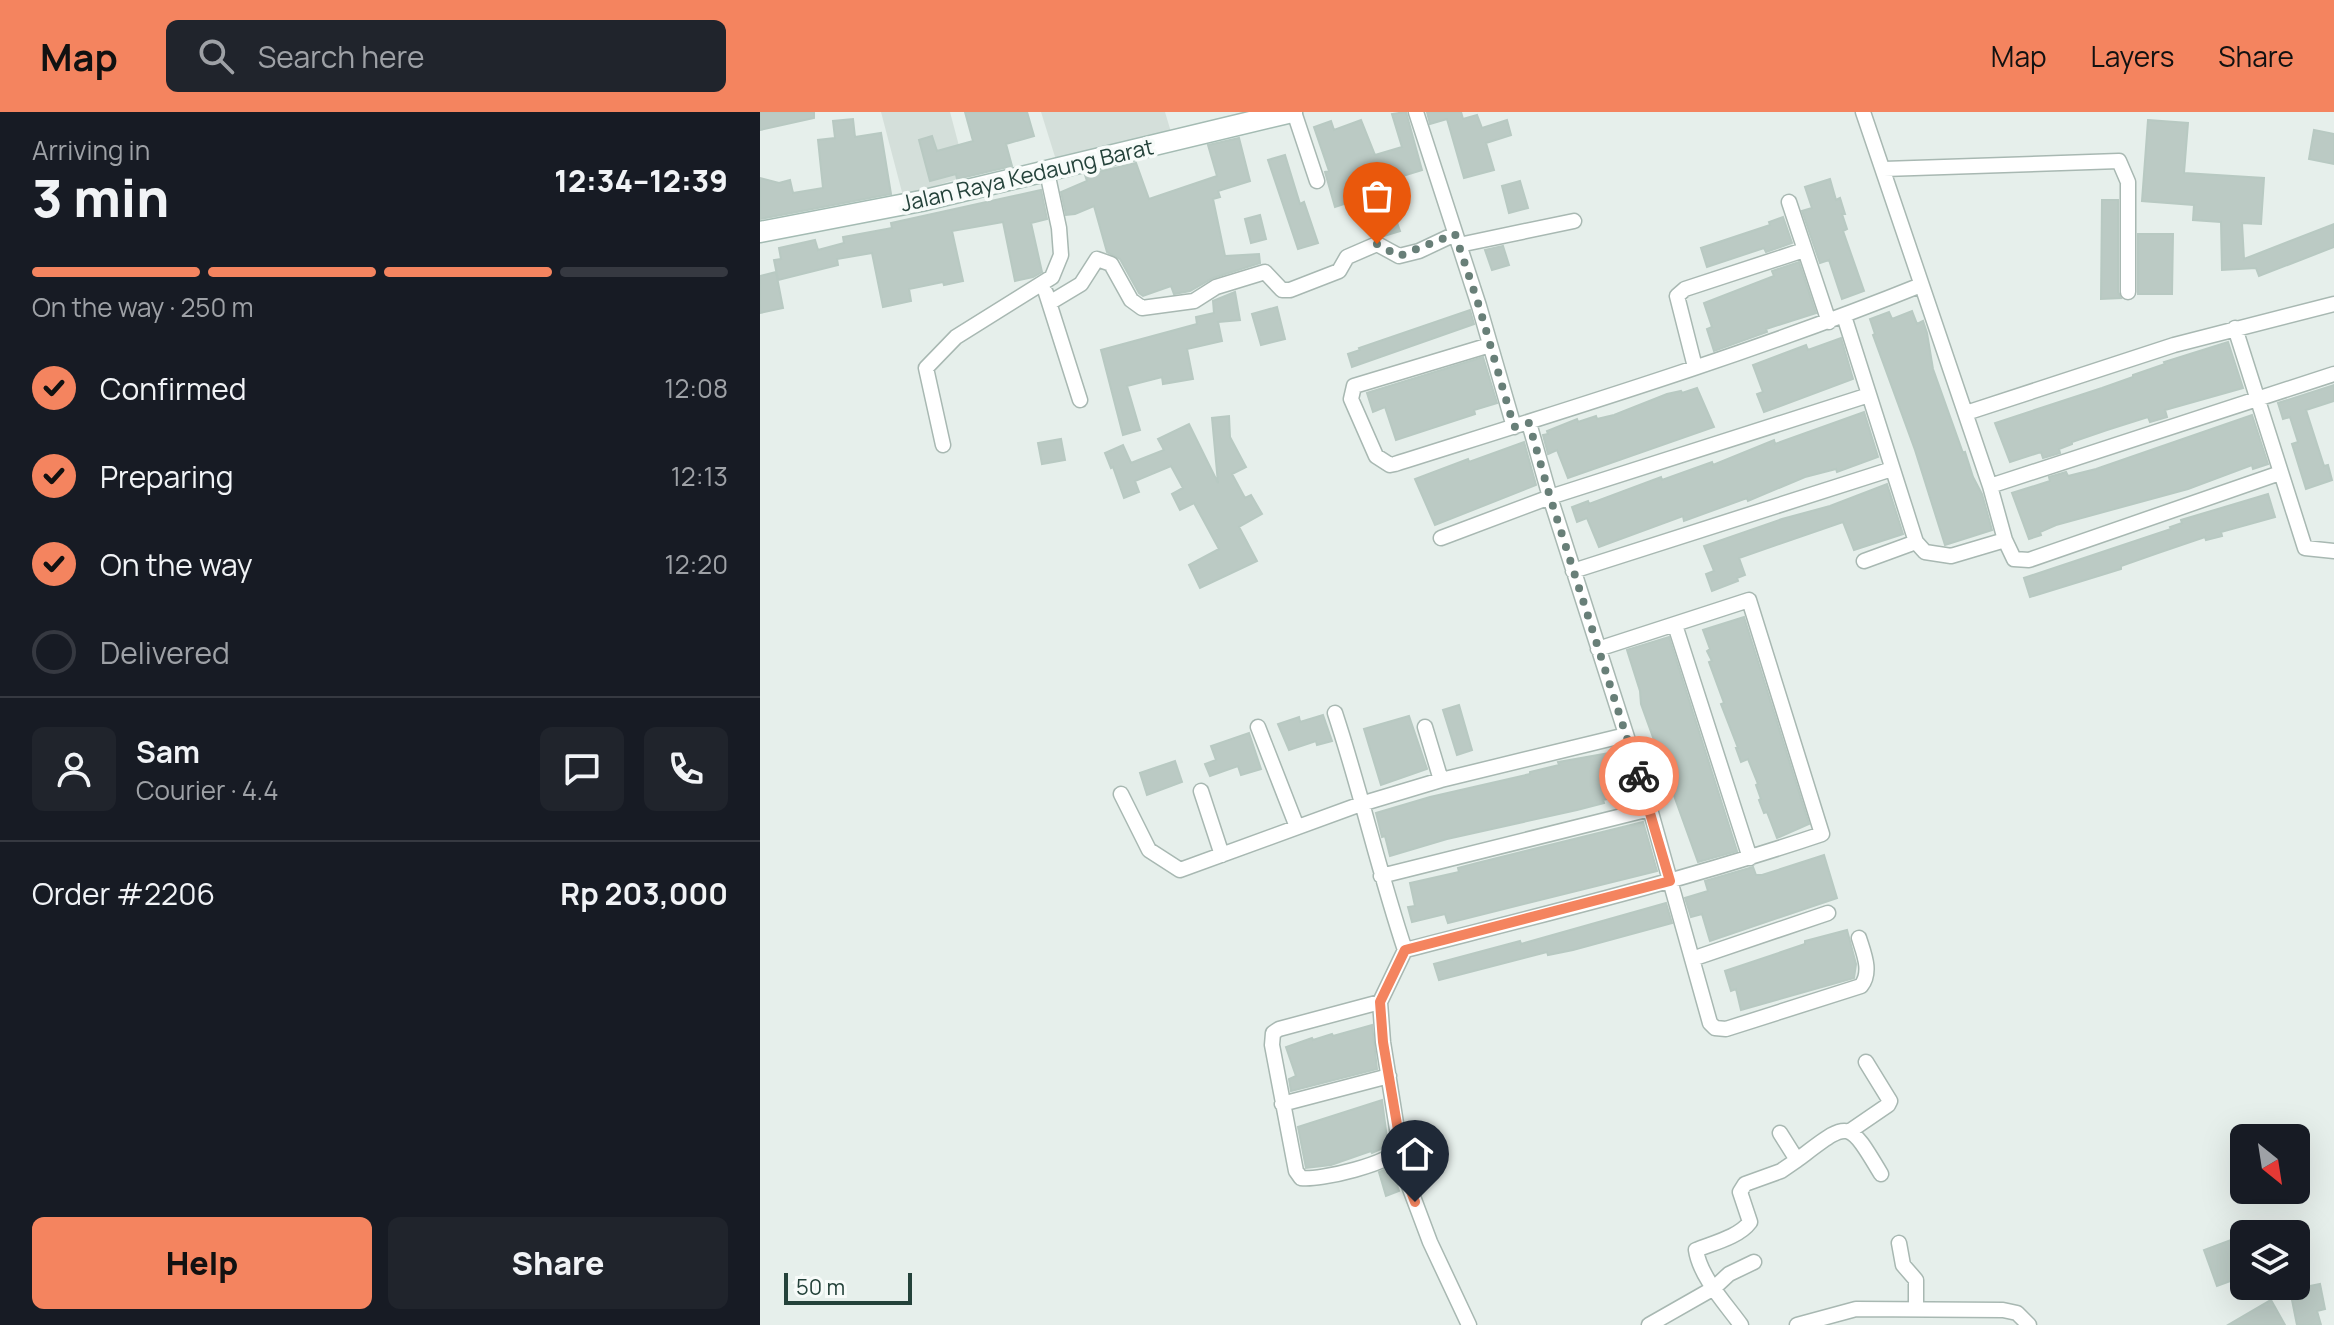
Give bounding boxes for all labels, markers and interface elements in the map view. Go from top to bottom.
search box [166,20,726,92]
text: Map [40,30,118,82]
icon: search [194,34,238,78]
text: Search here [258,36,425,77]
text: Map [1991,37,2047,75]
text: Layers [2091,37,2174,75]
text: Share [2218,37,2294,75]
street label: Jalan Raya Kedaung Barat [898,131,1157,219]
text: Arriving in [32,132,150,168]
text: 12:34–12:39 [554,160,728,201]
text: 3 min [32,162,169,233]
pin [1343,162,1411,244]
icon: bag [1355,174,1399,218]
text: On the way · 250 m [32,289,254,325]
icon: check [32,366,76,410]
text: Confirmed [100,368,247,409]
text: 12:08 [664,370,728,406]
icon: check [32,454,76,498]
text: Preparing [100,456,234,497]
text: 12:13 [671,458,728,494]
icon: check [32,542,76,586]
text: On the way [100,544,253,585]
text: 12:20 [665,546,728,582]
text: Delivered [100,632,230,673]
button: person [32,727,116,811]
button: chat [540,727,624,811]
button: phone [644,727,728,811]
text: Sam [136,731,200,772]
courier [1599,736,1679,816]
icon: bike [1617,754,1661,798]
text: Courier · 4.4 [136,772,278,808]
text: Order #2206 [32,873,215,914]
text: Rp 203,000 [560,873,728,914]
pin [1381,1120,1449,1202]
north arrow [2230,1124,2310,1204]
map controls [2230,1124,2310,1300]
icon: home [1393,1132,1437,1176]
button: Help [32,1217,372,1309]
button: Share [388,1217,728,1309]
button: layers [2230,1220,2310,1300]
scale bar [784,1269,912,1305]
text: 50 m [796,1272,845,1302]

